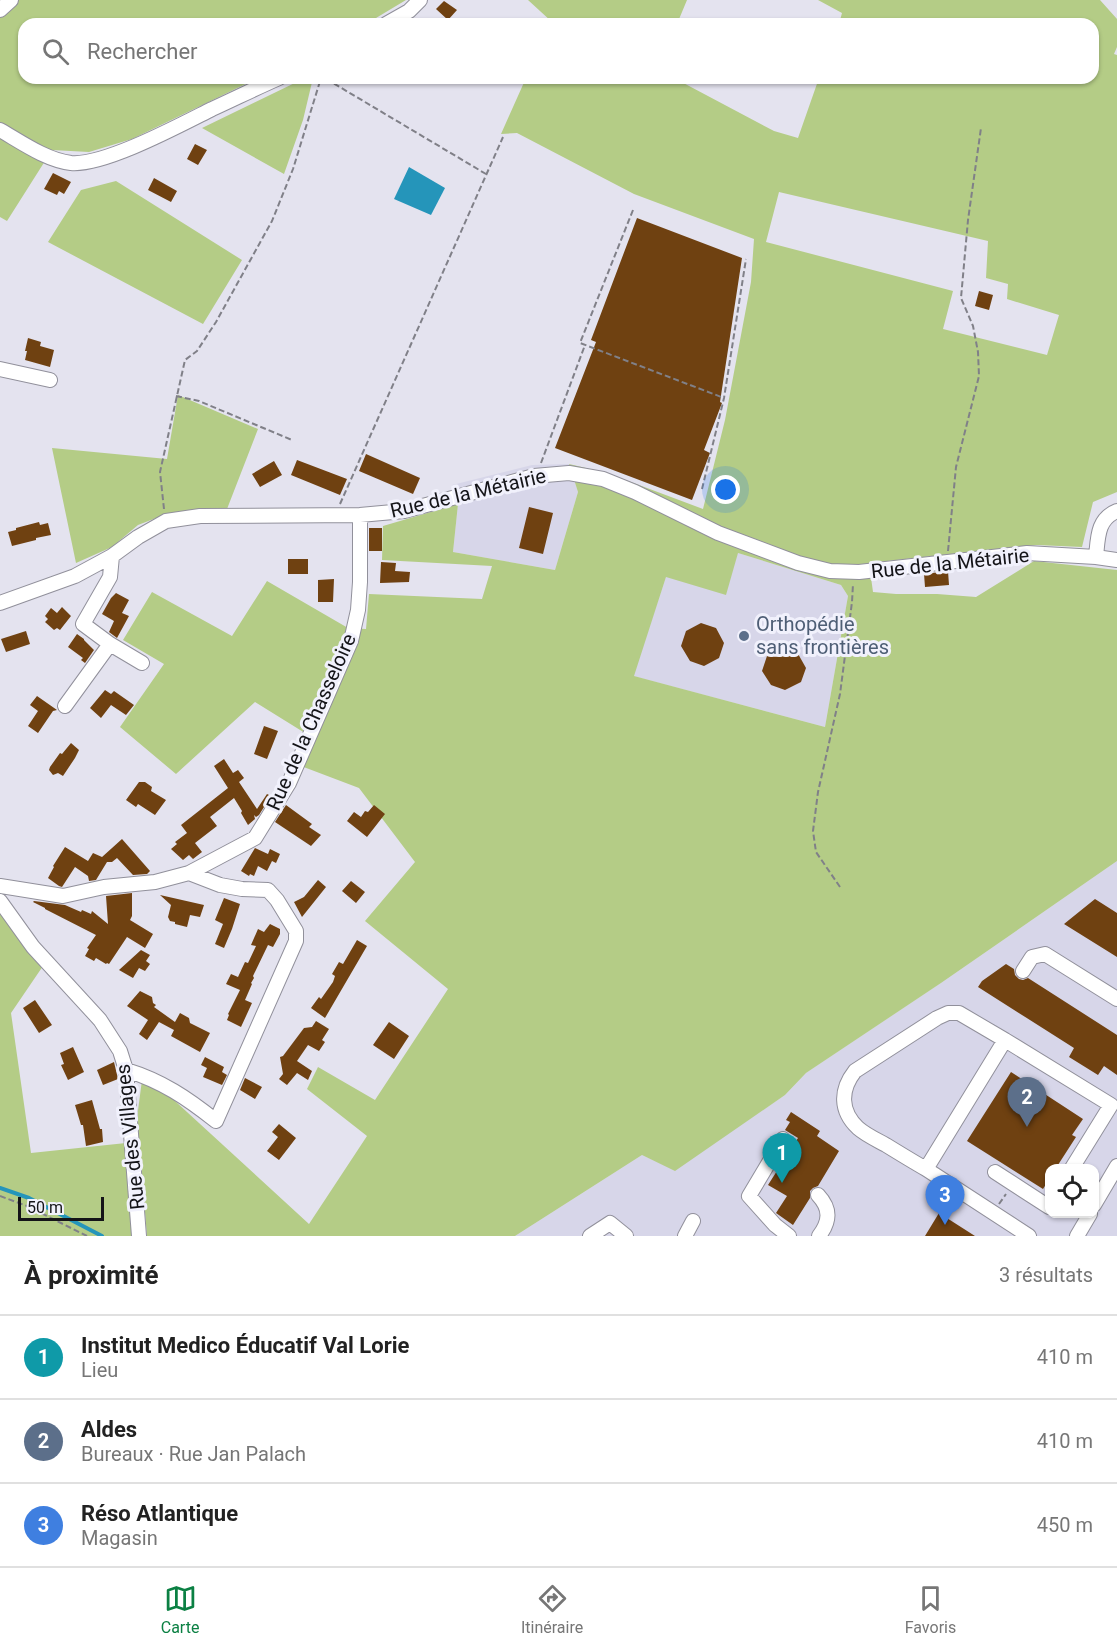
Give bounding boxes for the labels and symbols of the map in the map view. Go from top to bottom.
street label: Rue de la Métairie [388,463,548,523]
your location [711,475,740,504]
street label: Rue de la Métairie [870,543,1030,583]
place label: Orthopédie sans frontières [756,612,889,659]
marker: Orthopédie sans frontières [737,629,751,643]
street label: Rue de la Chasseloire [261,630,361,814]
street label: Rue des Villages [110,1063,150,1211]
pin: 2 [1008,1078,1046,1127]
pin: 1 [762,1134,802,1183]
pin: 3 [926,1176,964,1225]
scale bar [18,1194,104,1222]

